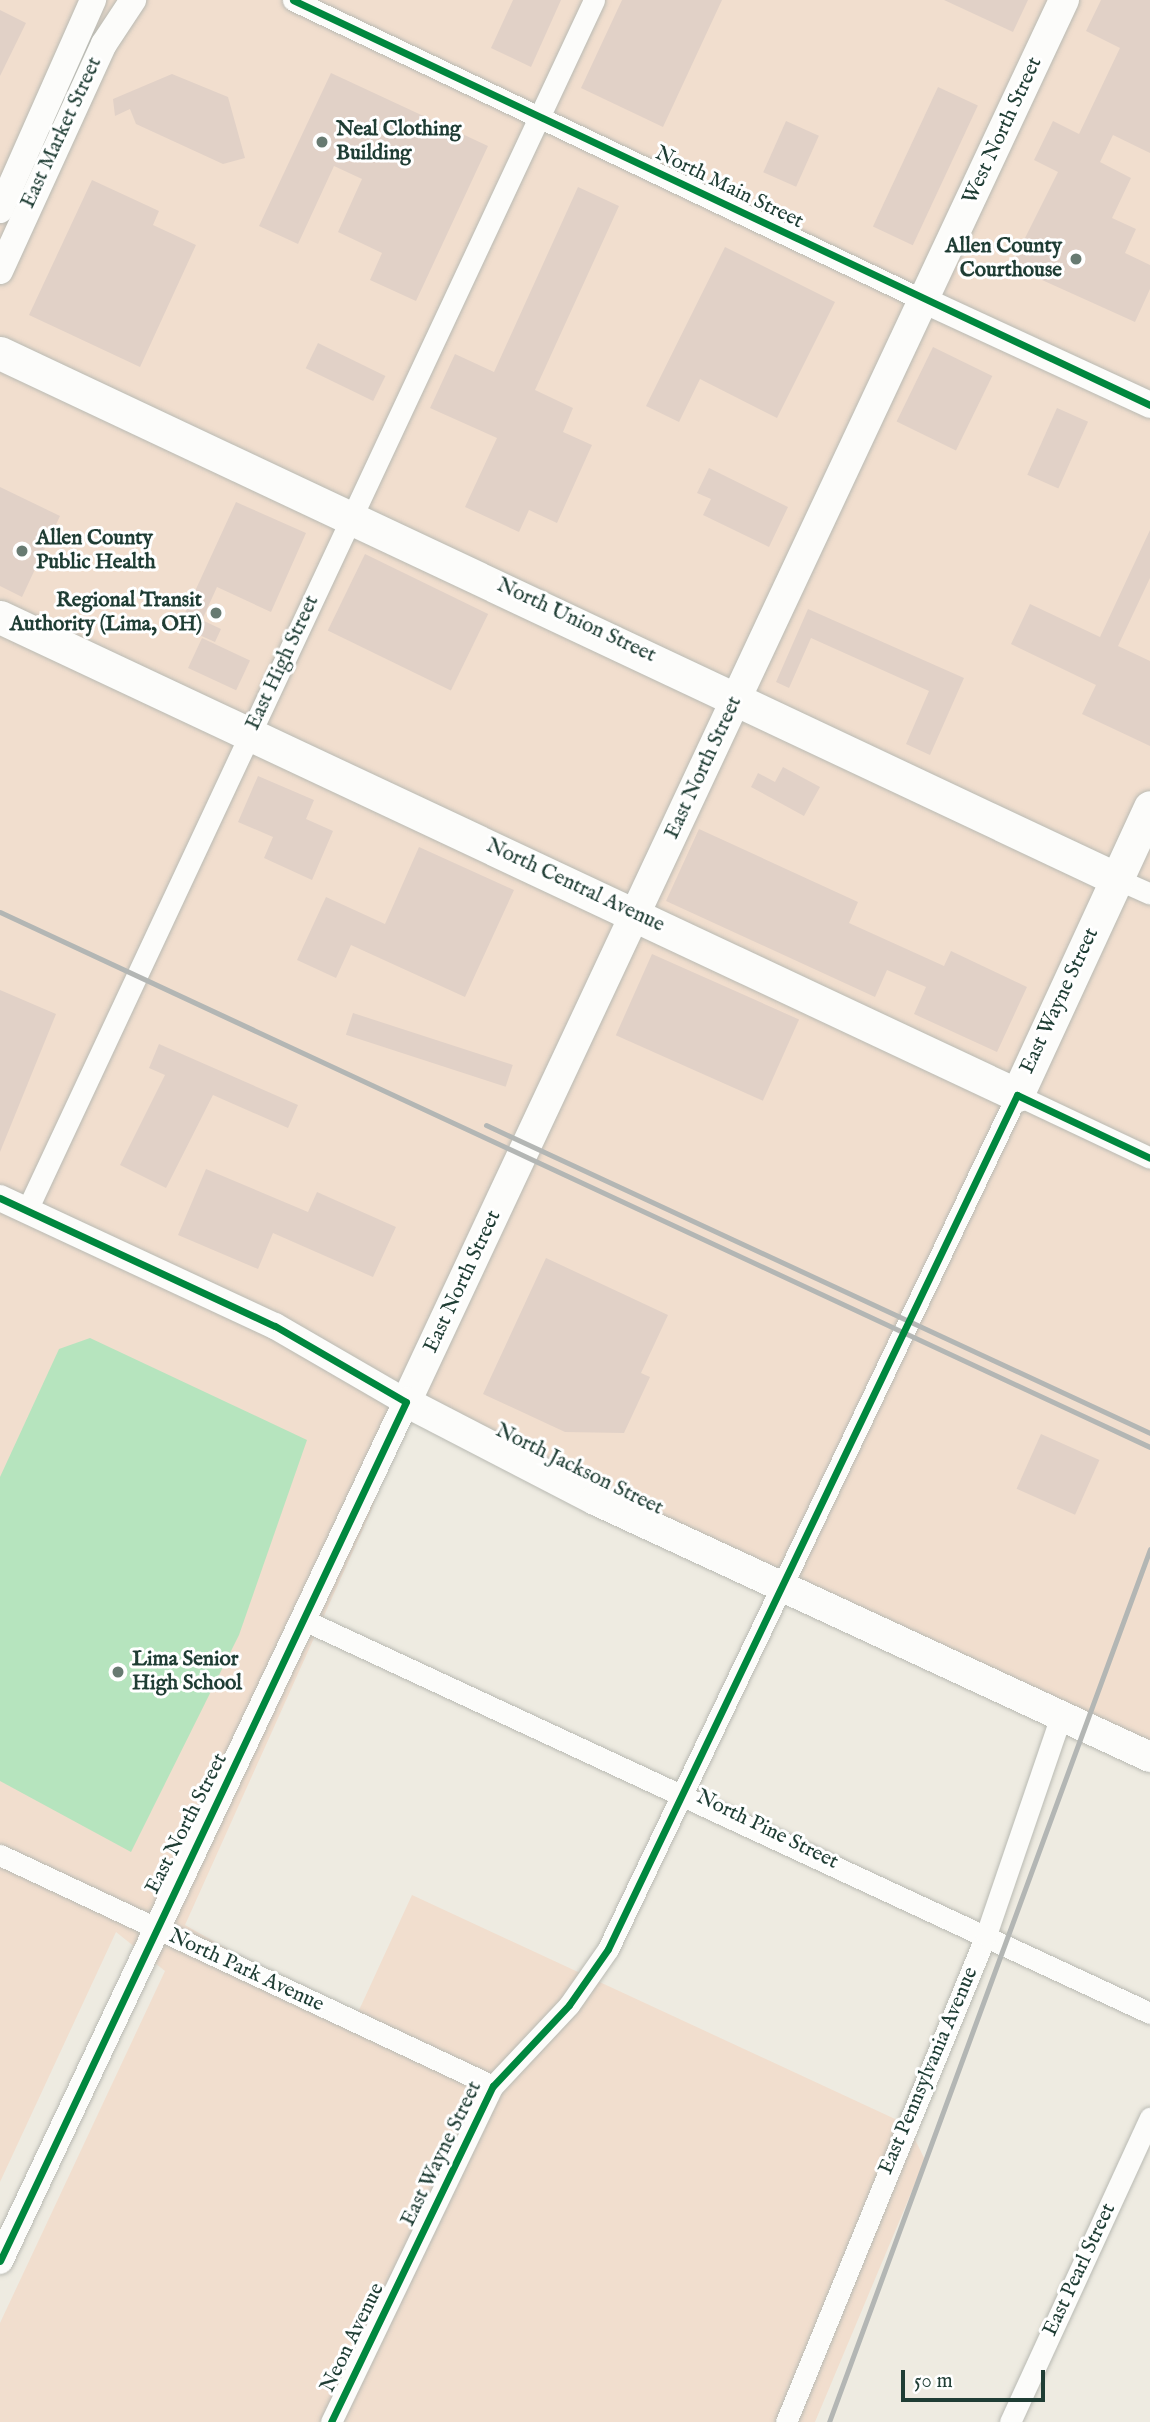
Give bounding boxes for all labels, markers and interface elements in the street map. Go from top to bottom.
street label: East Market Street [16,53,108,213]
street label: West North Street [958,53,1048,209]
place label: Neal Clothing Building [336,117,461,167]
marker: Neal Clothing Building [314,134,330,150]
street label: North Main Street [651,141,807,235]
place label: Allen County Courthouse [945,234,1062,284]
marker: Allen County Courthouse [1068,251,1084,267]
place label: Allen County Public Health [36,526,156,576]
marker: Allen County Public Health [14,543,30,559]
street label: North Union Street [492,573,660,669]
place label: Regional Transit Authority (Lima, OH) [10,588,202,638]
street label: East High Street [241,592,325,734]
marker: Regional Transit Authority (Lima, OH) [208,605,224,621]
street label: East North Street [660,693,748,843]
street label: North Central Avenue [482,834,668,938]
street label: East Wayne Street [1015,924,1105,1078]
street label: East North Street [419,1207,507,1357]
street label: North Jackson Street [491,1418,667,1522]
place label: Lima Senior High School [132,1647,242,1697]
marker: Lima Senior High School [110,1664,126,1680]
street label: East North Street [141,1749,233,1899]
street label: North Pine Street [692,1785,842,1875]
street label: North Park Avenue [164,1924,328,2018]
street label: East Pennsylvania Avenue [874,1964,984,2178]
street label: East Wayne Street [396,2077,488,2231]
street label: East Pearl Street [1038,2200,1122,2340]
street label: Neon Avenue [316,2279,390,2397]
scale bar [905,2356,1048,2400]
text: 50 m [914,2368,953,2395]

